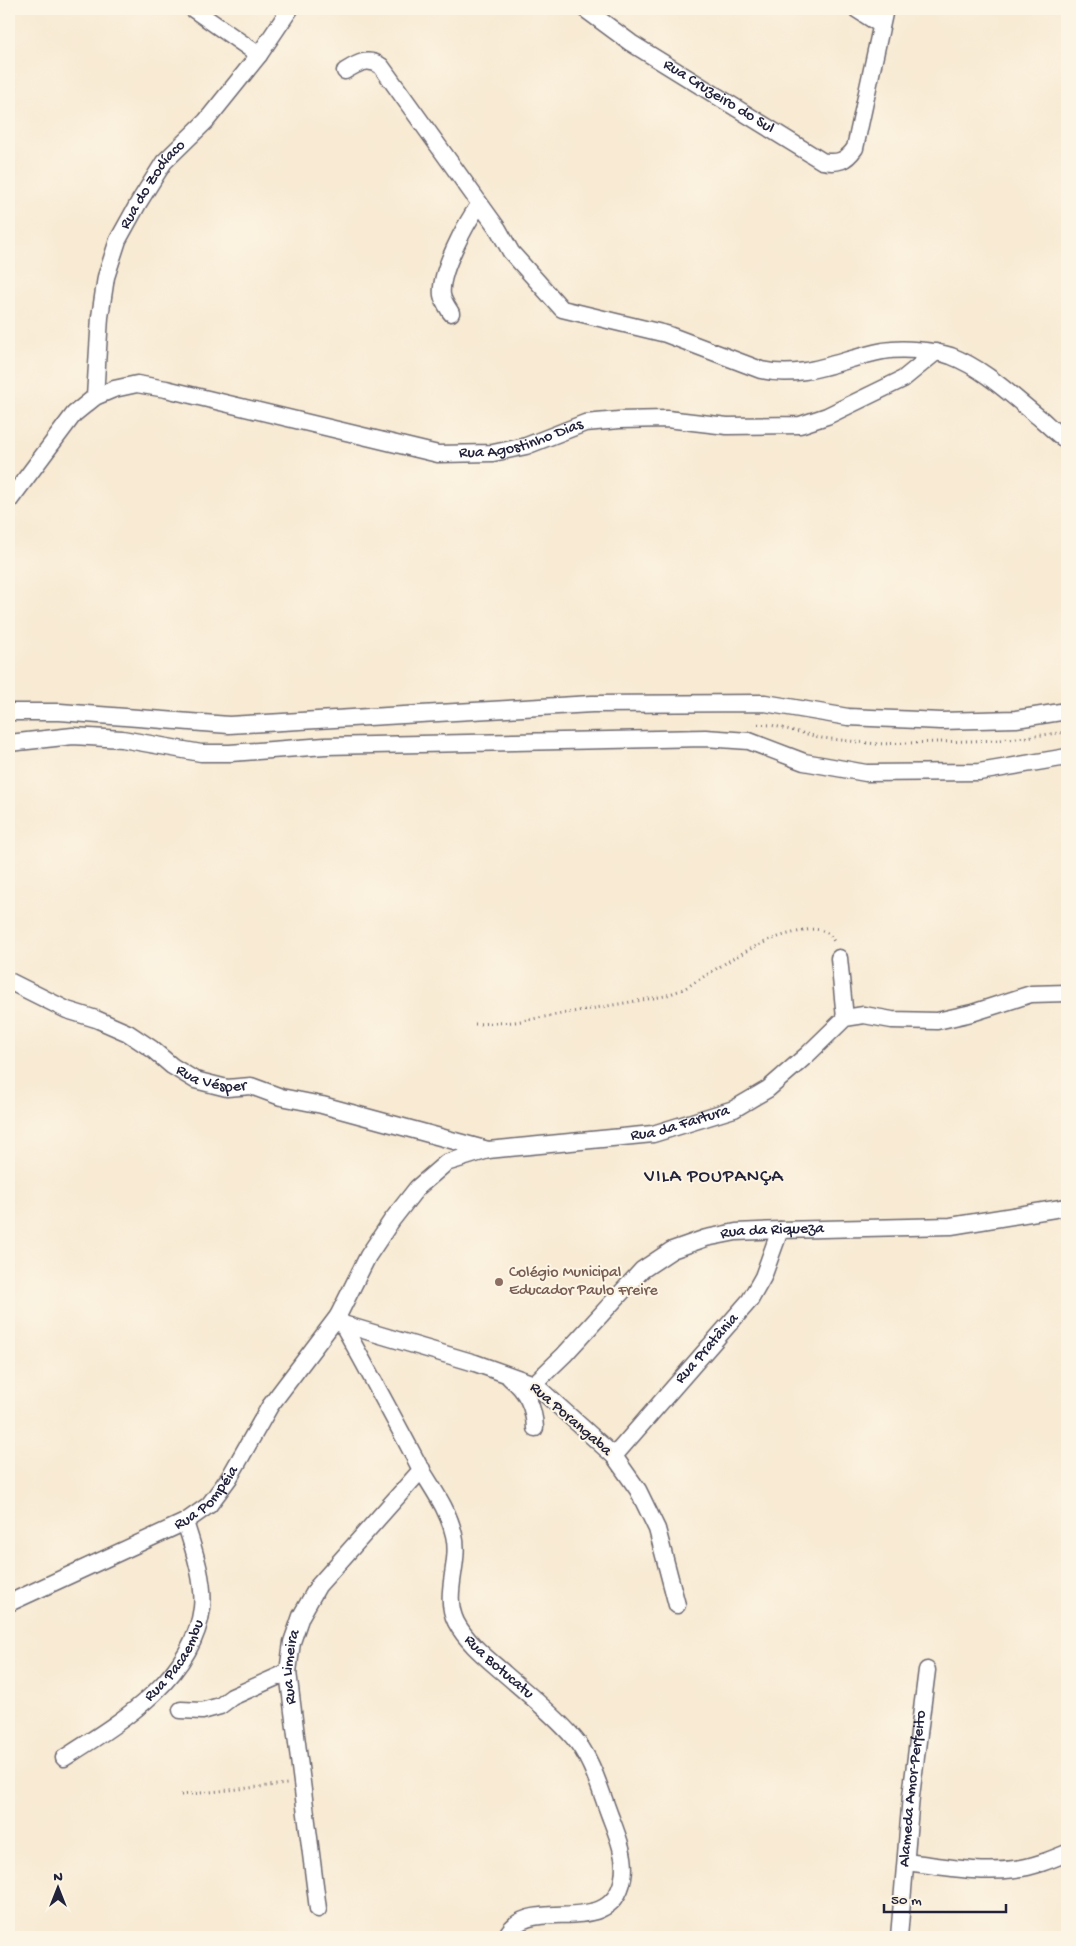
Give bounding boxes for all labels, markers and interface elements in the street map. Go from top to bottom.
street label: Rua Cruzeiro do Sul [659,56,777,138]
street label: Rua do Zodíaco [116,136,190,233]
street label: Rua Agostinho Dias [459,415,587,463]
street label: Rua Vésper [172,1061,249,1098]
street label: Rua da Fartura [630,1101,733,1146]
district label: VILA POUPANÇA [643,1166,784,1189]
street label: Rua da Riqueza [719,1219,825,1244]
place label: Colégio Municipal Educador Paulo Freire [509,1264,658,1301]
marker: Colégio Municipal Educador Paulo Freire [493,1276,505,1288]
street label: Rua Pratânia [671,1309,744,1388]
street label: Rua Porangaba [525,1379,616,1462]
street label: Rua Pompéia [171,1462,244,1535]
street label: Rua Pacaembu [141,1617,209,1706]
street label: Rua Limeira [278,1626,305,1706]
street label: Rua Botucatu [459,1631,538,1704]
street label: Alameda Amor-Perfeito [895,1709,931,1868]
north arrow [32,1864,82,1914]
text: N [53,1869,63,1886]
scale bar [884,1881,1006,1913]
text: 50 m [891,1892,922,1910]

